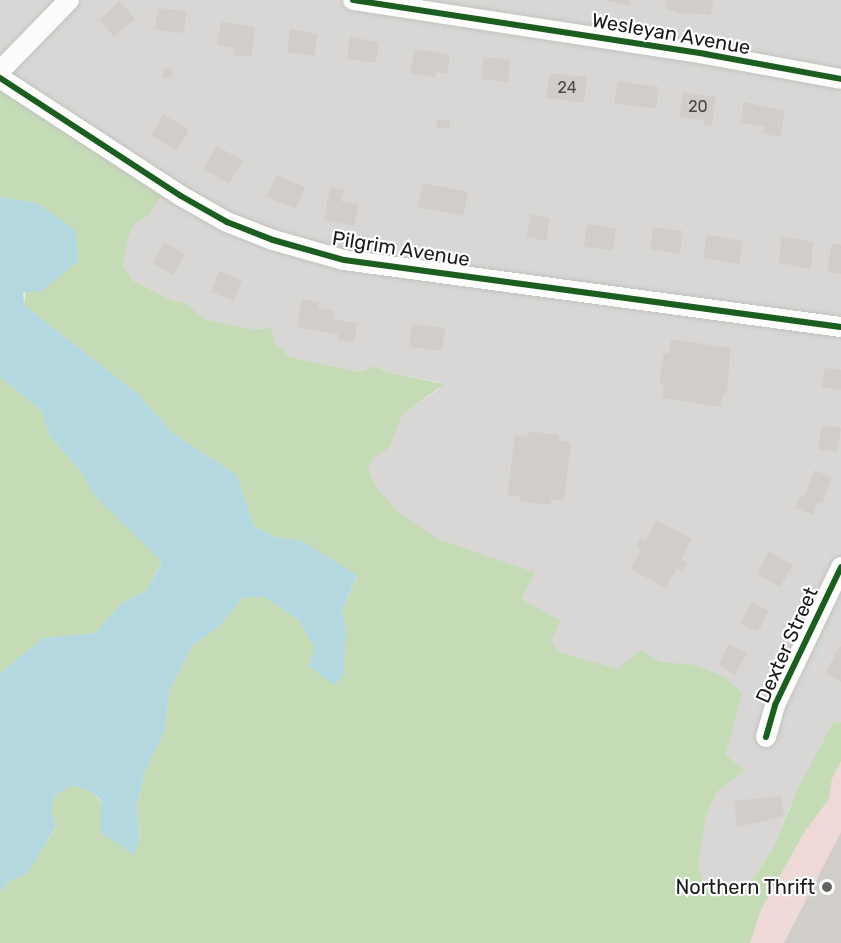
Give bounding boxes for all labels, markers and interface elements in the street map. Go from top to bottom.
street label: Wesleyan Avenue [589,8,753,60]
house number: 24 [557,78,577,98]
house number: 20 [688,97,708,117]
street label: Pilgrim Avenue [330,226,472,272]
street label: Dexter Street [751,583,823,707]
place label: Northern Thrift [675,875,815,899]
marker: Northern Thrift [820,880,834,894]

